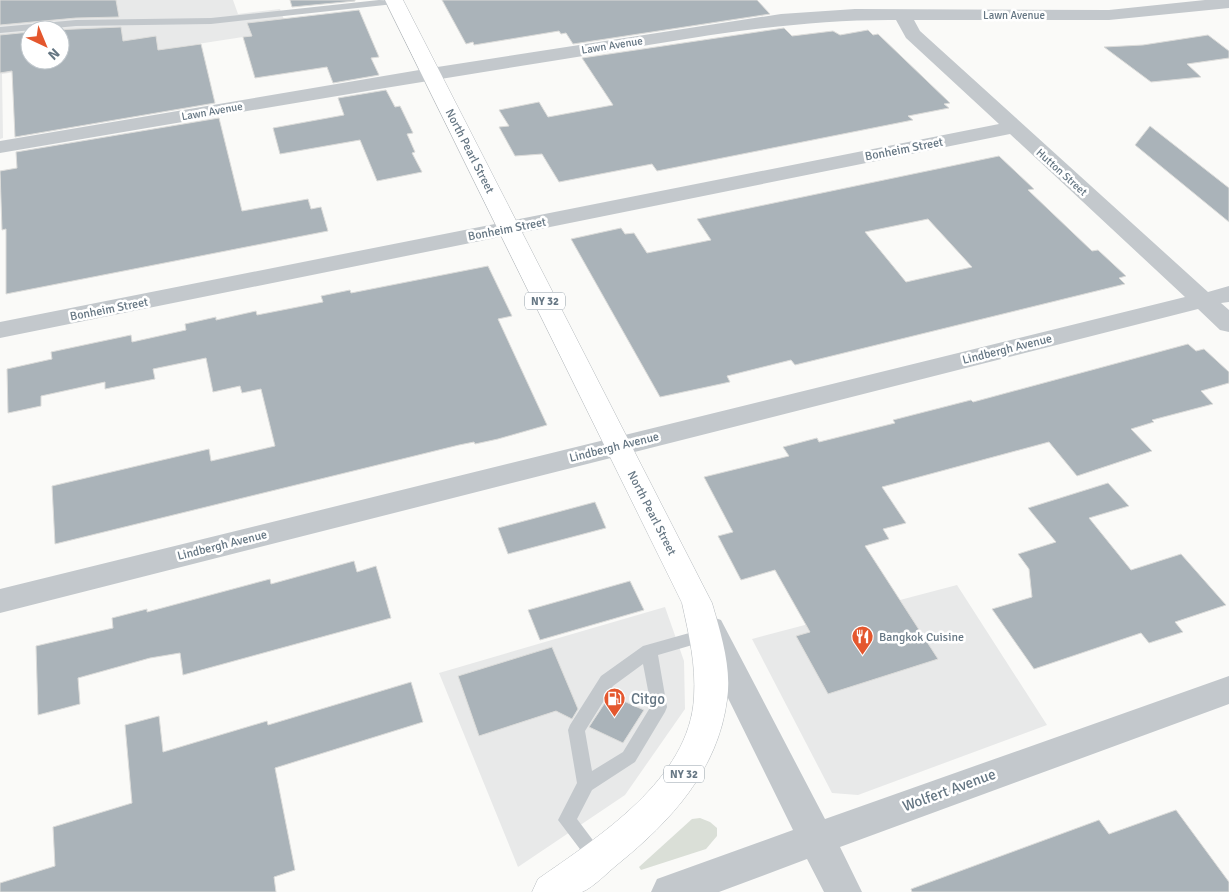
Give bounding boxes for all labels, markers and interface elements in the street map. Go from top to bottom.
street label: Lawn Avenue [983,9,1045,22]
north arrow [20,20,70,70]
street label: Lawn Avenue [581,34,644,57]
text: N [44,44,63,63]
street label: Lawn Avenue [180,100,244,123]
street label: North Pearl Street [442,106,497,196]
street label: Bonheim Street [864,135,944,164]
street label: Hutton Street [1034,146,1090,199]
street label: Bonheim Street [467,215,547,244]
road number: NY 32 [525,292,565,310]
street label: Bonheim Street [69,295,149,324]
street label: Lindbergh Avenue [961,331,1054,368]
street label: Lindbergh Avenue [568,429,661,466]
street label: North Pearl Street [624,468,679,558]
street label: Lindbergh Avenue [176,527,269,564]
restaurant icon: Bangkok Cuisine [851,625,875,656]
place label: Bangkok Cuisine [879,630,964,645]
fuel station icon: Citgo [603,687,627,718]
place label: Citgo [631,690,665,708]
street label: Wolfert Avenue [900,765,998,815]
road number: NY 32 [664,766,704,782]

